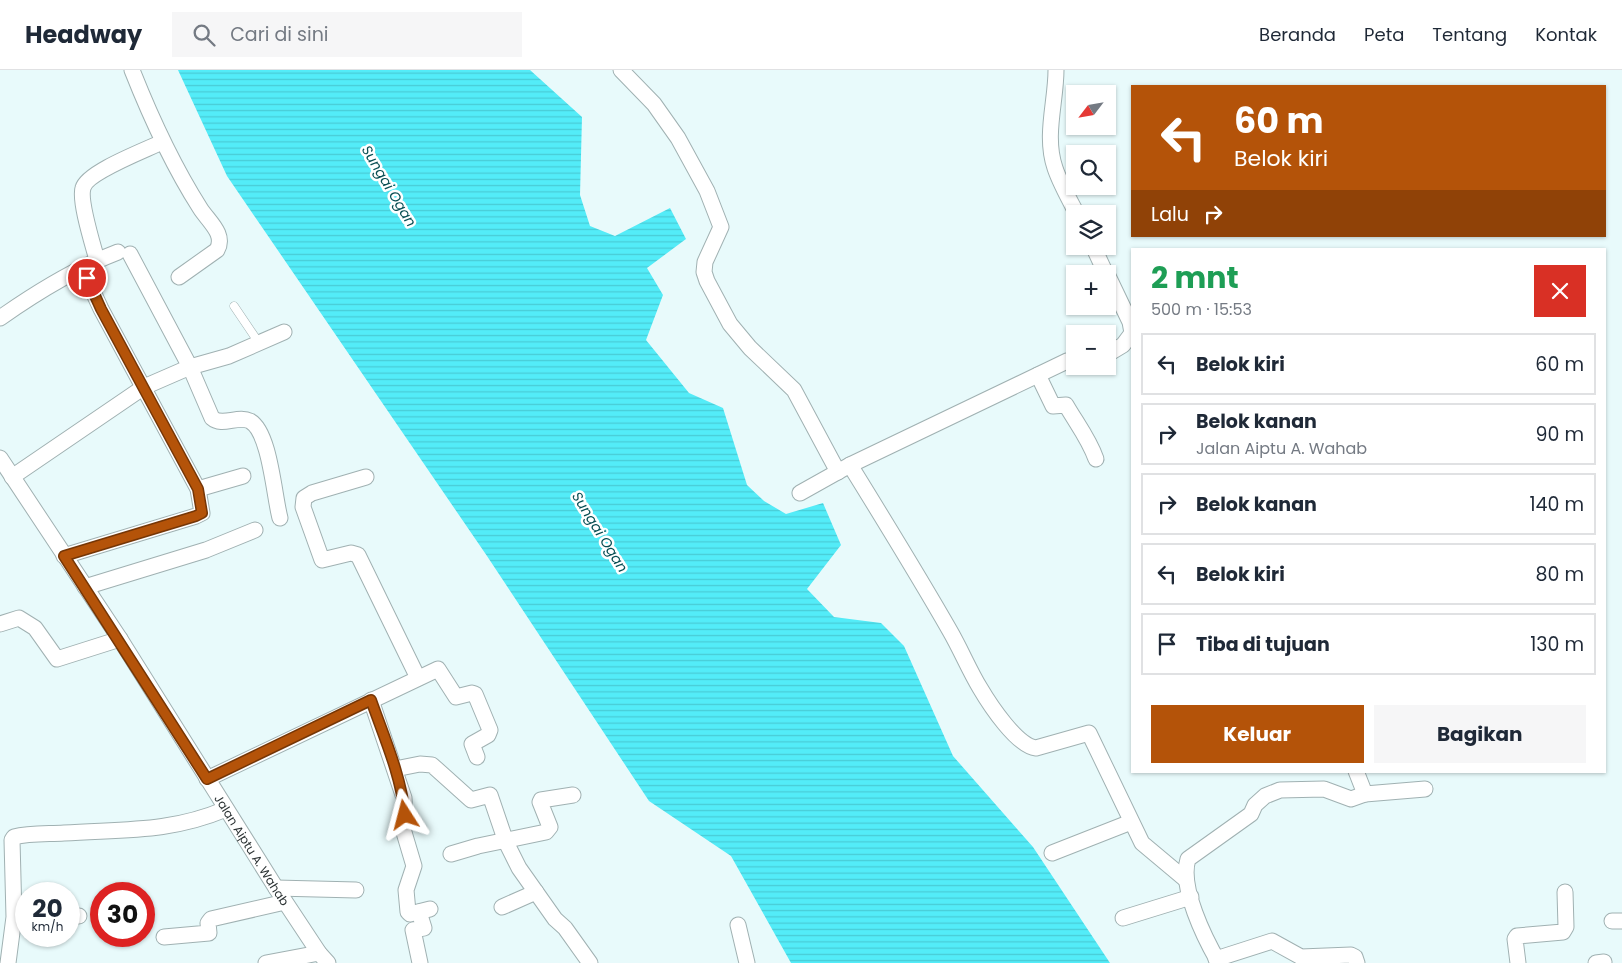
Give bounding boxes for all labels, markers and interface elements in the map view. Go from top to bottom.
search box [172,12,522,57]
text: Headway [25,18,142,51]
icon: search [190,21,218,49]
text: Cari di sini [230,21,329,48]
text: Beranda [1259,22,1336,47]
text: Peta [1364,22,1404,47]
text: Tentang [1432,22,1507,47]
text: Kontak [1535,22,1597,47]
north arrow [1066,85,1116,135]
map controls [1066,85,1116,375]
text: 60 m [1234,96,1324,145]
icon: left [1151,105,1216,170]
water label: Sungai Ogan [357,142,421,230]
text: Belok kiri [1234,143,1328,174]
button: search [1066,145,1116,195]
icon: right [1199,200,1227,228]
text: Lalu [1151,201,1189,228]
button: layers [1066,205,1116,255]
text: 2 mnt [1151,256,1239,299]
pin [66,257,108,299]
icon: arrive [73,264,101,292]
button: + [1066,265,1116,315]
button: close [1534,265,1586,317]
text: 500 m · 15:53 [1151,298,1252,321]
button: − [1066,325,1116,375]
icon: left [1153,350,1181,378]
text: Belok kiri [1196,351,1285,378]
text: 60 m [1535,351,1584,378]
text: Belok kanan [1196,408,1317,435]
icon: right [1153,420,1181,448]
text: 90 m [1535,421,1584,448]
text: Jalan Aiptu A. Wahab [1196,437,1367,460]
water label: Sungai Ogan [567,488,633,576]
icon: right [1153,490,1181,518]
text: Belok kanan [1196,491,1317,518]
text: 140 m [1529,491,1584,518]
icon: left [1153,560,1181,588]
text: Belok kiri [1196,561,1285,588]
text: 80 m [1535,561,1584,588]
icon: arrive [1153,630,1181,658]
text: Tiba di tujuan [1196,631,1330,658]
text: 130 m [1530,631,1584,658]
button: Keluar [1151,705,1364,763]
button: Bagikan [1374,705,1586,763]
position arrow [378,788,430,840]
street label: Jalan Aiptu A. Wahab [211,791,294,909]
speed limit sign: 30 [90,882,155,947]
text: 20 [32,891,63,926]
text: km/h [32,918,63,935]

